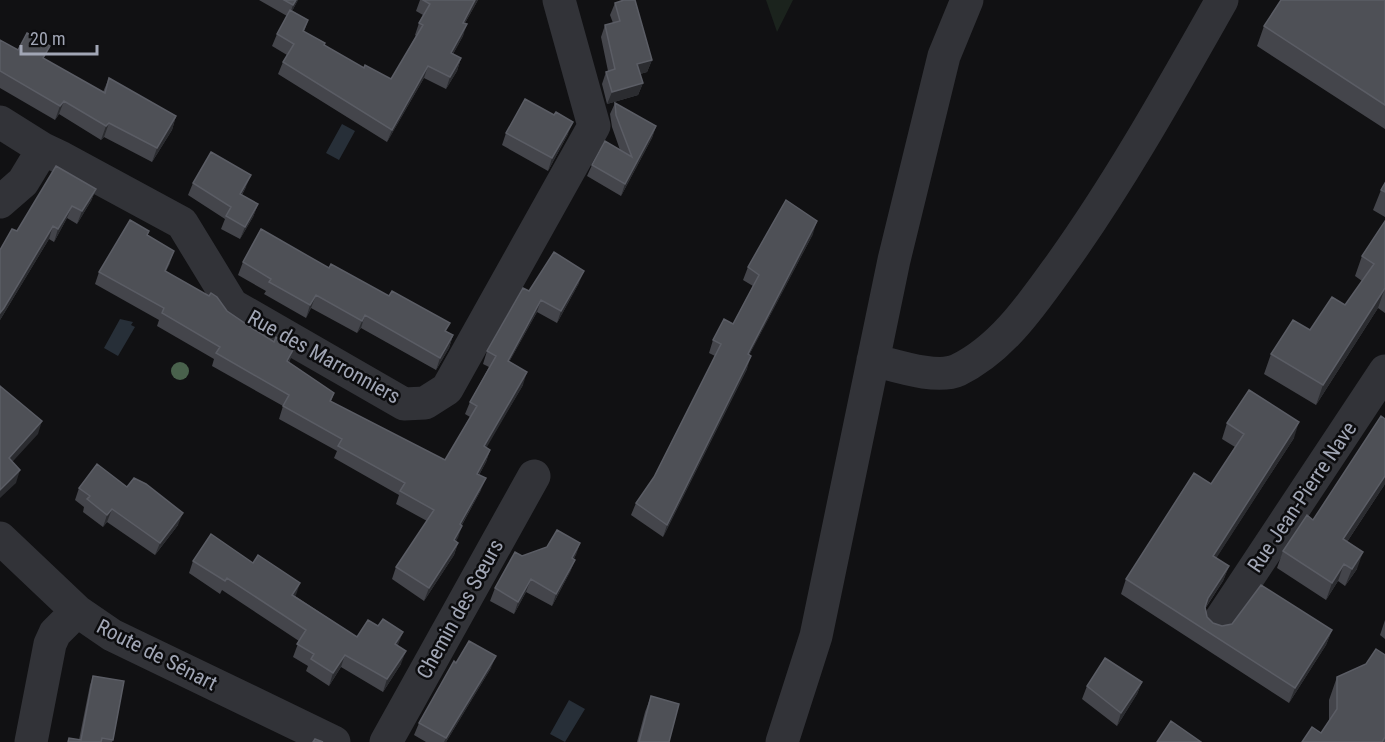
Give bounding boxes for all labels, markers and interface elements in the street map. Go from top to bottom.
scale bar [21,18,98,56]
text: 20 m [30,28,65,49]
street label: Rue des Marronniers [244,305,404,409]
street label: Rue Jean-Pierre Nave [1243,417,1361,577]
street label: Chemin des Sœurs [412,535,508,683]
street label: Route de Sénart [93,614,221,696]

